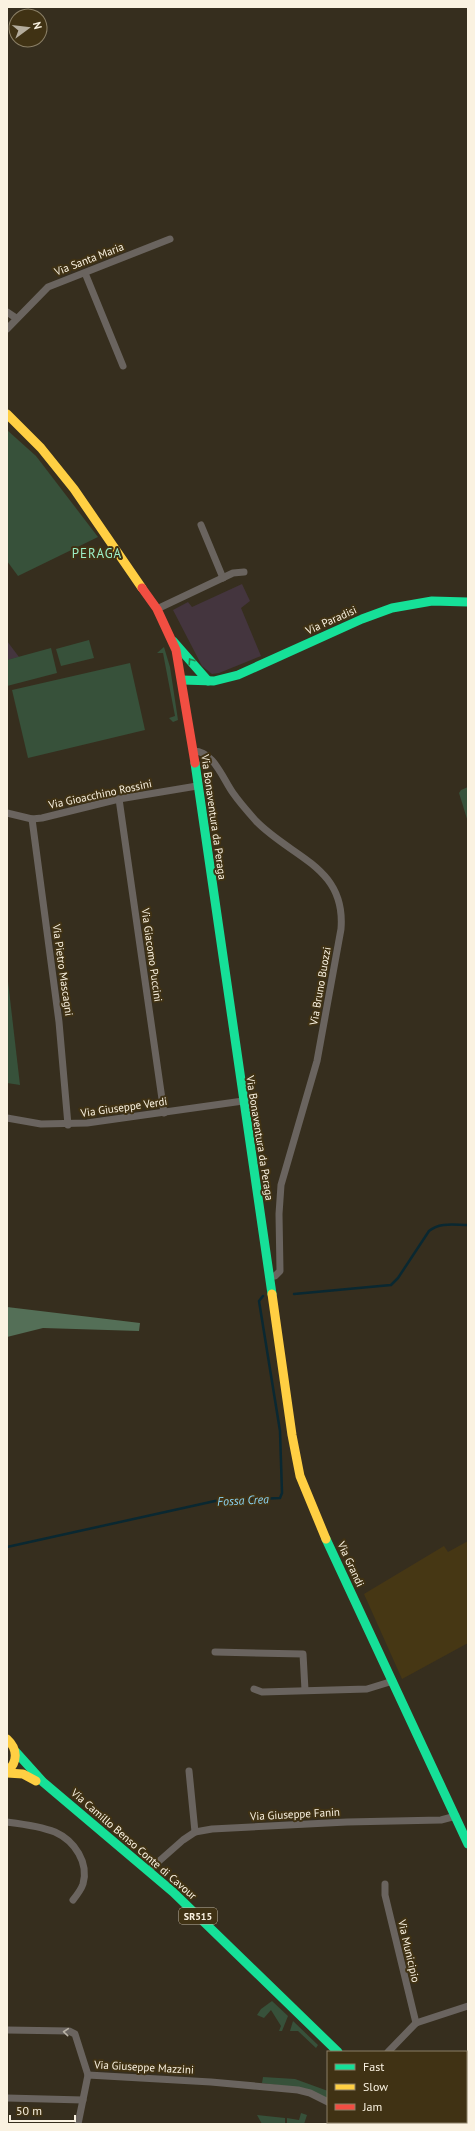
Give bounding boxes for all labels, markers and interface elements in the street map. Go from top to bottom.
north arrow [8,8,48,48]
text: N [30,20,45,31]
street label: Via Santa Maria [51,239,126,279]
district label: PERAGA [72,545,122,562]
street label: Via Paradisi [302,603,359,638]
one-way arrow [188,658,196,665]
street label: Via Bonaventura da Peraga [198,753,230,880]
street label: Via Gioacchino Rossini [46,776,153,812]
street label: Via Giacomo Puccini [138,906,166,1003]
street label: Via Pietro Mascagni [49,922,76,1017]
street label: Via Bruno Buozzi [306,946,334,1027]
street label: Via Bonaventura da Peraga [243,1074,277,1201]
street label: Via Giuseppe Verdi [79,1094,168,1120]
water label: Fossa Crea [217,1491,269,1509]
street label: Via Grandi [334,1538,368,1589]
street label: Via Camillo Benso Conte di Cavour [68,1785,200,1903]
street label: Via Giuseppe Fanin [249,1805,340,1823]
road number: SR515 [179,1908,217,1924]
street label: Via Municipio [395,1917,423,1984]
one-way arrow [63,2028,69,2037]
legend [327,2051,467,2123]
street label: Via Giuseppe Mazzini [93,2057,194,2077]
text: Fast [363,2059,384,2074]
text: Slow [363,2079,388,2094]
scale bar [10,2097,75,2123]
text: Jam [362,2099,382,2114]
text: 50 m [16,2103,42,2118]

